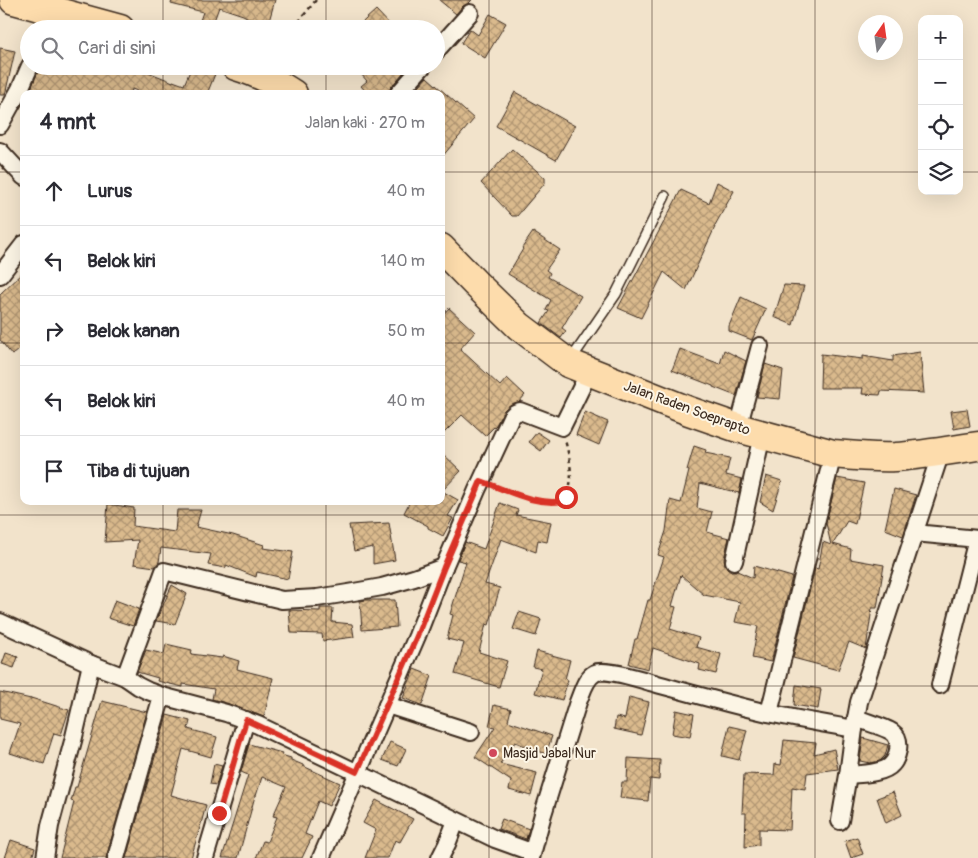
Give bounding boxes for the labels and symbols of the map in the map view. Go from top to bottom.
north arrow [858,15,903,60]
street label: Jalan Raden Soeprapto [621,377,753,439]
route start [555,486,578,509]
place label: Masjid Jabal Nur [503,745,596,762]
marker: Masjid Jabal Nur [487,747,499,759]
route end [208,802,231,825]

